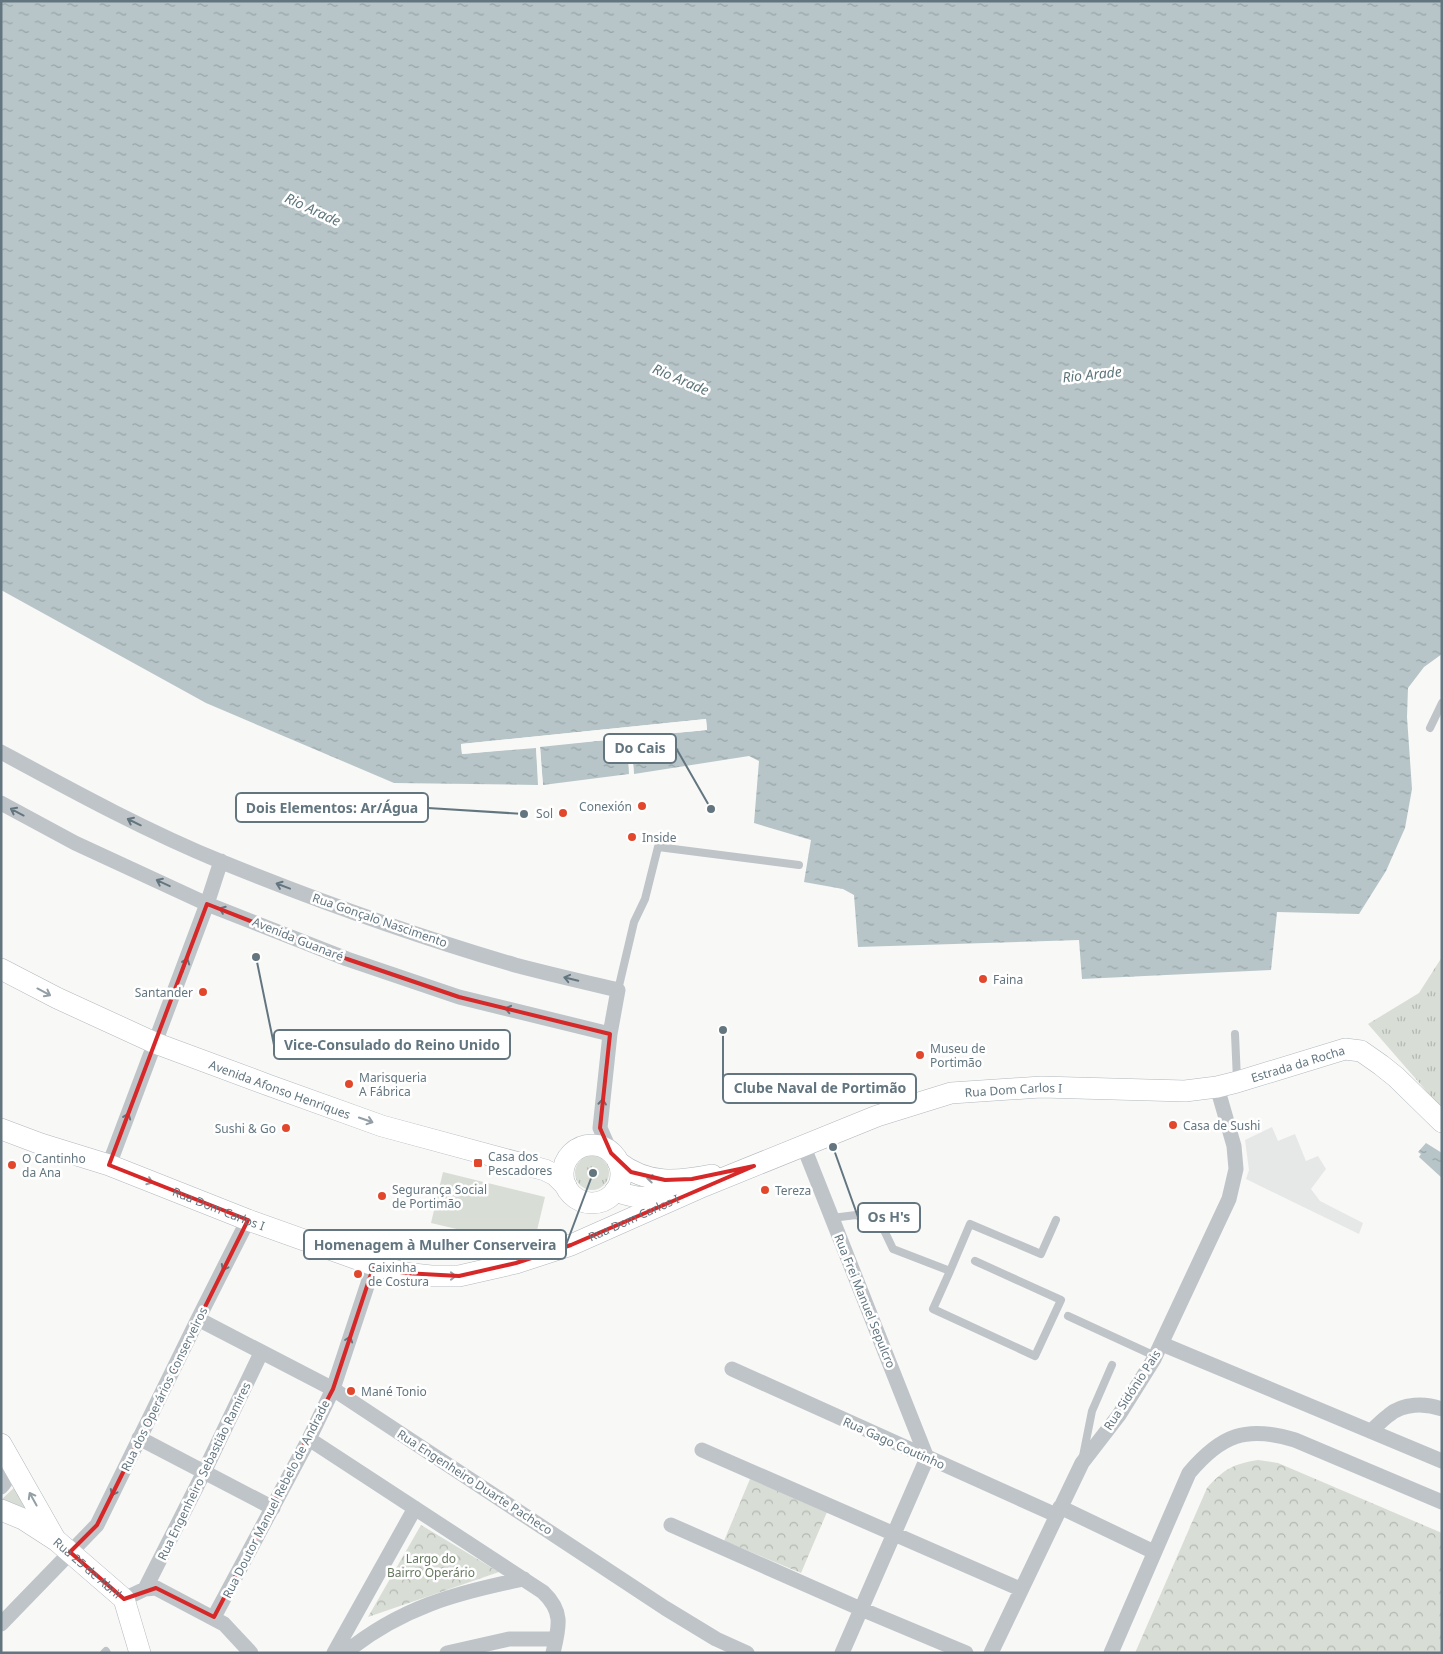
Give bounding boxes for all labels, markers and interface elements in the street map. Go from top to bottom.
water label: Rio Arade [282,188,344,230]
water label: Rio Arade [650,359,712,399]
water label: Rio Arade [1061,361,1123,387]
callout: Do Cais [604,734,676,763]
text: Do Cais [614,738,666,757]
callout: Dois Elementos: Ar/Água [236,793,428,822]
text: Dois Elementos: Ar/Água [246,798,418,817]
place label: Conexión [579,798,632,815]
marker: Conexión [636,800,648,812]
place label: Sol [536,805,553,822]
one-way arrow [11,806,25,816]
marker: Sol [557,807,569,819]
one-way arrow [127,816,142,826]
place label: Inside [642,829,677,846]
marker: Inside [626,831,638,843]
one-way arrow [156,878,171,888]
one-way arrow [276,881,291,890]
street label: Rua Gonçalo Nascimento [310,889,450,951]
one-way arrow [219,906,234,915]
street label: Avenida Guanaré [250,913,346,965]
one-way arrow [181,957,190,973]
place label: Faina [993,971,1023,988]
marker: Faina [977,973,989,985]
one-way arrow [563,974,579,983]
place label: Santander [135,984,193,1001]
marker: Santander [197,986,209,998]
one-way arrow [37,987,52,997]
one-way arrow [504,1005,520,1014]
callout: Vice-Consulado do Reino Unido [274,1030,510,1059]
text: Vice-Consulado do Reino Unido [284,1035,500,1054]
place label: Museu de Portimão [930,1040,986,1071]
street label: Estrada da Rocha [1249,1041,1347,1086]
marker: Museu de Portimão [914,1049,926,1061]
street label: Avenida Afonso Henriques [207,1055,353,1123]
place label: Marisqueria A Fábrica [359,1069,427,1100]
callout: Clube Naval de Portimão [723,1074,916,1103]
marker: Marisqueria A Fábrica [343,1078,355,1090]
text: Clube Naval de Portimão [734,1078,907,1097]
street label: Rua Dom Carlos I [964,1078,1063,1101]
one-way arrow [597,1099,607,1115]
one-way arrow [122,1113,131,1128]
one-way arrow [357,1116,373,1125]
place label: Casa de Sushi [1183,1117,1260,1134]
marker: Casa de Sushi [1167,1119,1179,1131]
place label: Sushi & Go [215,1120,276,1137]
marker: Sushi & Go [280,1122,292,1134]
place label: Casa dos Pescadores [488,1148,552,1179]
place label: O Cantinho da Ana [22,1150,86,1181]
marker: Casa dos Pescadores [472,1157,484,1169]
marker: O Cantinho da Ana [6,1159,18,1171]
one-way arrow [646,1174,662,1184]
one-way arrow [138,1176,153,1185]
place label: Segurança Social de Portimão [392,1181,487,1212]
place label: Tereza [775,1182,811,1199]
street label: Rua Dom Carlos I [170,1183,267,1234]
marker: Tereza [759,1184,771,1196]
marker: Segurança Social de Portimão [376,1190,388,1202]
street label: Rua Dom Carlos I [585,1190,682,1245]
callout: Os H's [858,1203,920,1232]
text: Os H's [868,1207,910,1226]
callout: Homenagem à Mulher Conserveira [304,1230,566,1259]
street label: Rua Frei Manuel Sepulcro [830,1231,900,1371]
text: Homenagem à Mulher Conserveira [314,1235,556,1254]
one-way arrow [221,1256,230,1271]
place label: Caixinha de Costura [368,1259,429,1290]
marker: Caixinha de Costura [352,1268,364,1280]
one-way arrow [441,1271,457,1281]
street label: Rua dos Operários Conserveiros [117,1304,211,1474]
one-way arrow [344,1335,353,1351]
street label: Rua Sidónio Pais [1100,1346,1165,1434]
street label: Rua Engenheiro Sebastião Ramires [153,1379,255,1563]
place label: Mané Tonio [361,1383,427,1400]
marker: Mané Tonio [345,1385,357,1397]
street label: Rua Doutor Manuel Rebelo de Andrade [218,1397,334,1601]
street label: Rua Gago Coutinho [840,1413,948,1473]
street label: Rua Engenheiro Duarte Pacheco [394,1425,556,1539]
one-way arrow [109,1481,119,1496]
one-way arrow [27,1492,37,1506]
street label: Rua 25 de Abril [50,1533,126,1602]
park label: Largo do Bairro Operário [387,1550,475,1581]

